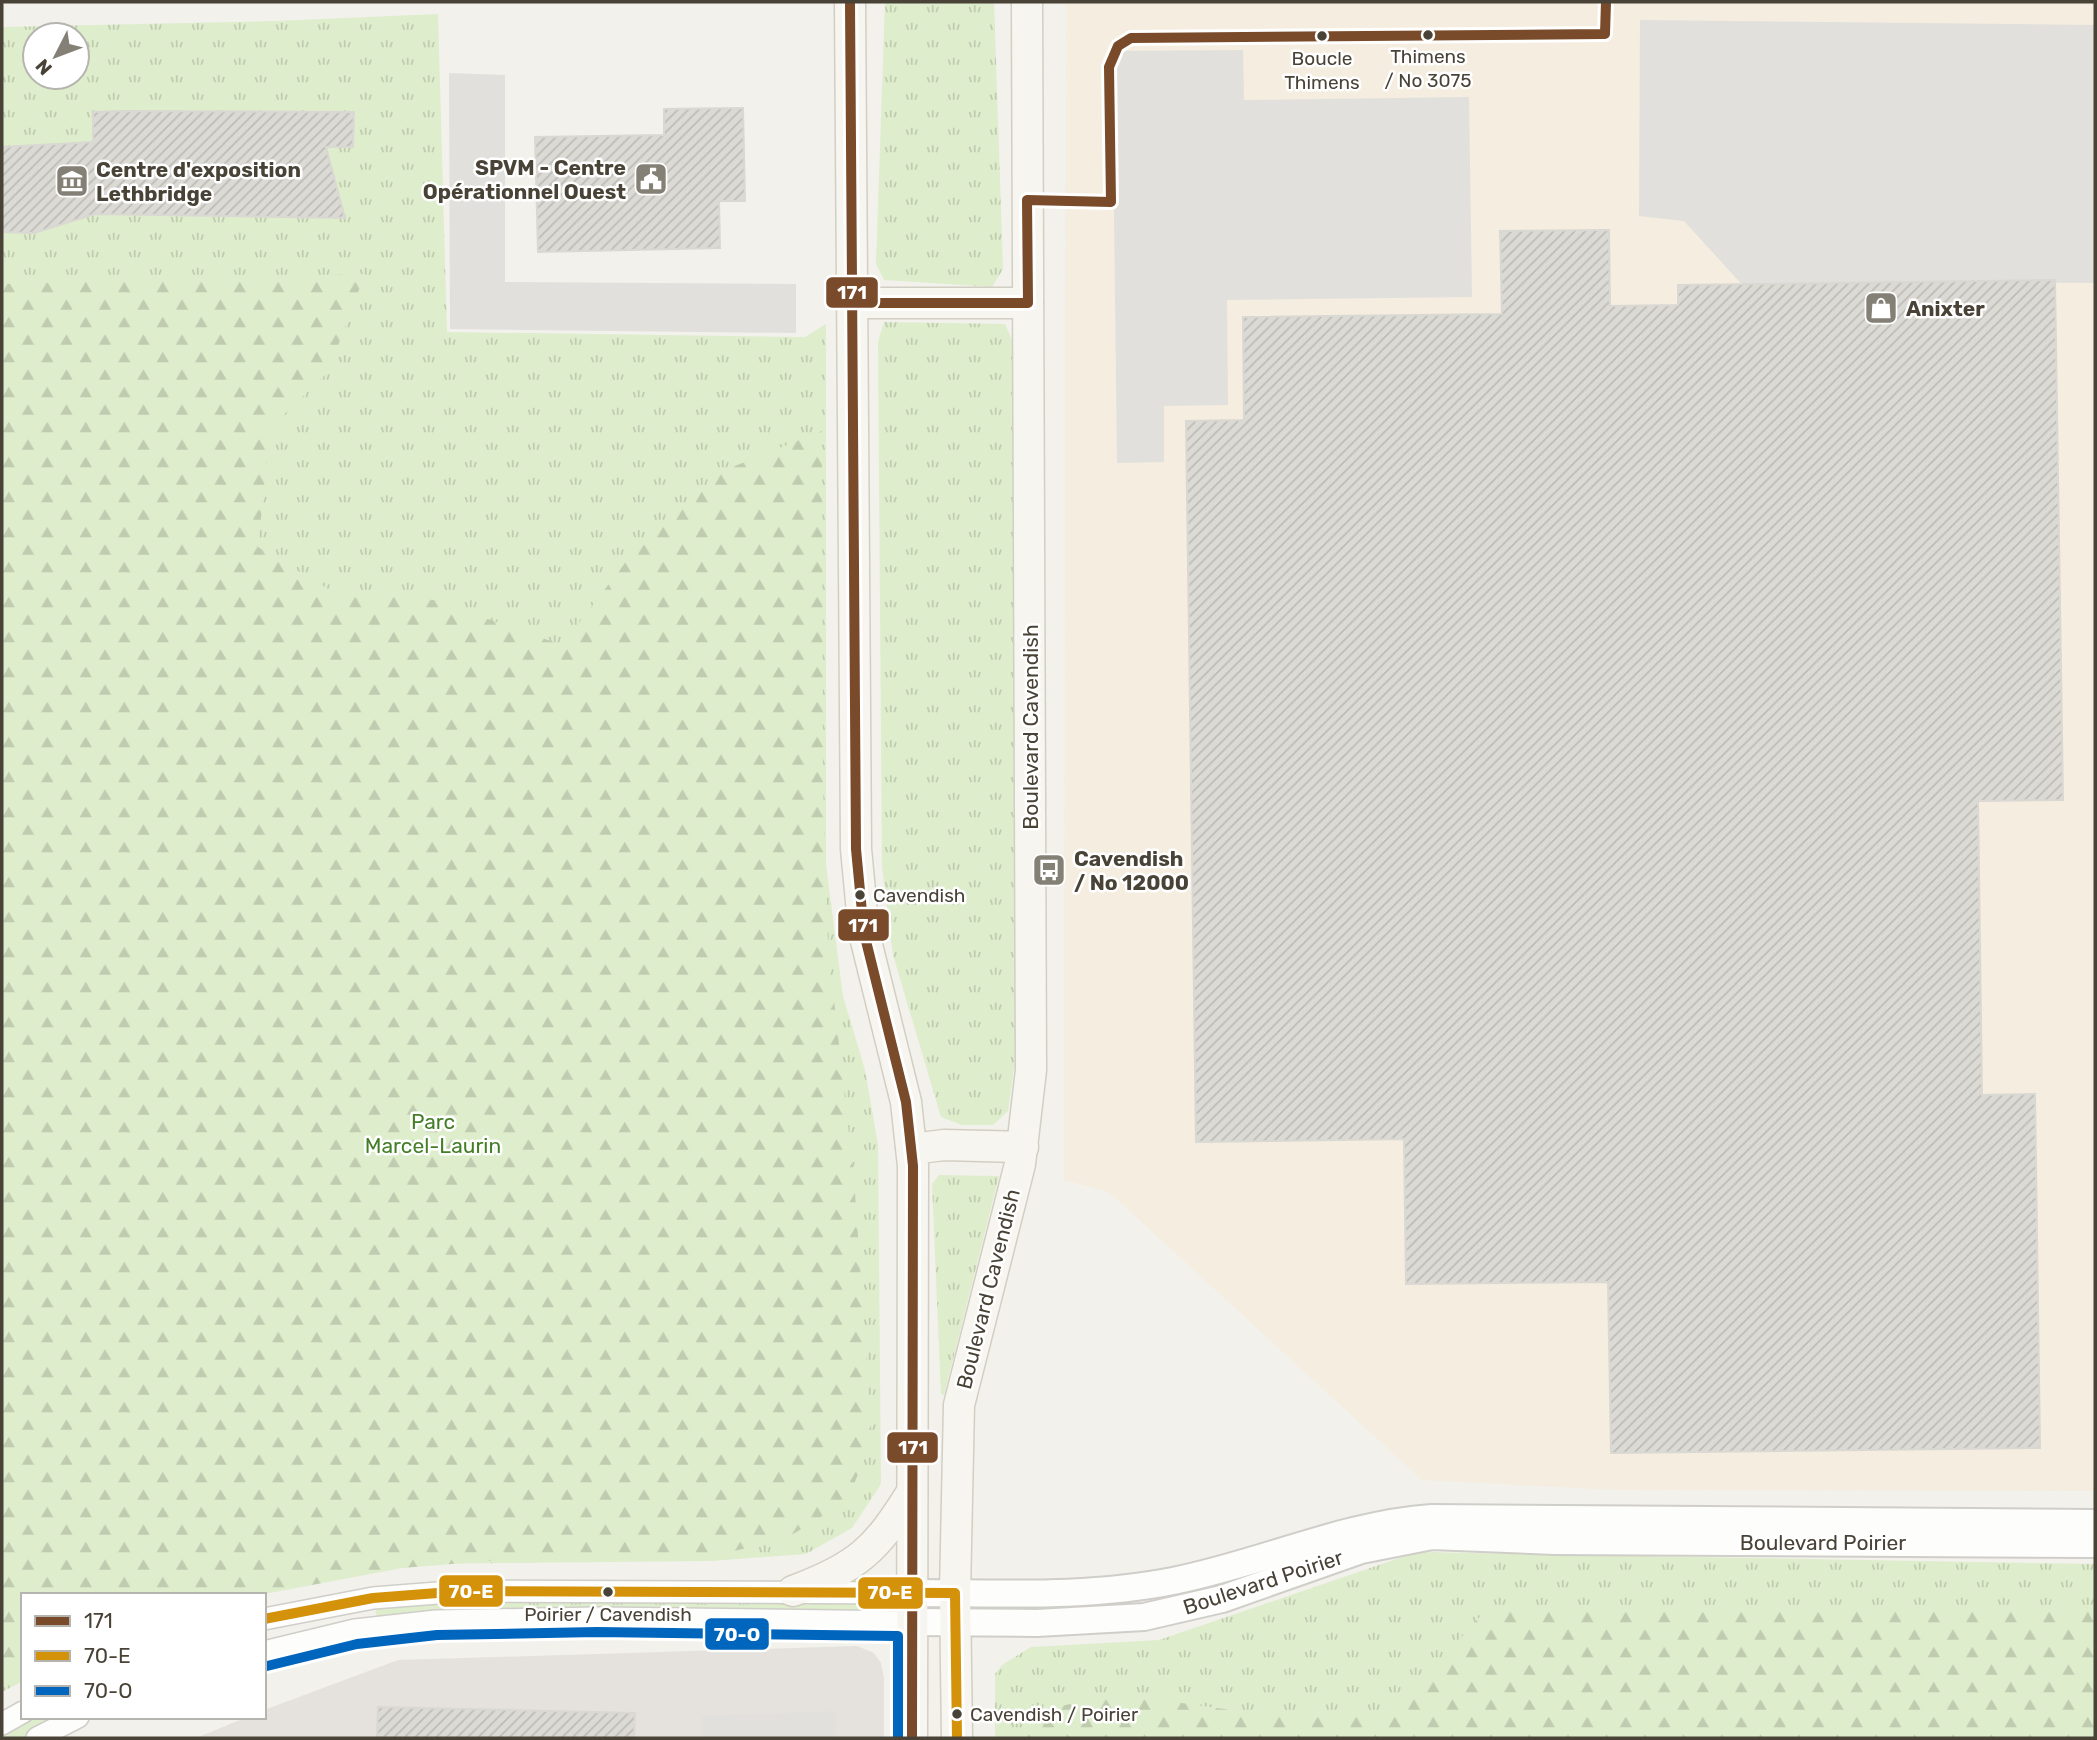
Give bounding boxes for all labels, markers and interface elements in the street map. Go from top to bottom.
north arrow [21,21,91,91]
marker: Thimens / No 3075 [1421,28,1435,42]
marker: Boucle Thimens [1315,29,1329,43]
place label: Thimens / No 3075 [1384,45,1472,92]
place label: Boucle Thimens [1284,47,1360,94]
text: N [31,54,57,80]
place label: SPVM - Centre Opérationnel Ouest [423,155,626,204]
place label: Centre d'exposition Lethbridge [96,157,301,206]
public building icon: SPVM - Centre Opérationnel Ouest [632,160,670,198]
museum icon: Centre d'exposition Lethbridge [53,162,91,200]
line badge: 171 [825,276,879,309]
text: 171 [837,281,867,304]
shop icon: Anixter [1862,289,1900,327]
place label: Anixter [1906,296,1985,321]
street label: Boulevard Cavendish [1018,624,1043,830]
place label: Cavendish / No 12000 [1074,846,1189,895]
bus stop icon: Cavendish / No 12000 [1030,851,1068,889]
place label: Cavendish [873,884,965,907]
marker: Cavendish [853,888,867,902]
line badge: 171 [837,908,890,942]
text: 171 [848,914,878,937]
park label: Parc Marcel-Laurin [365,1109,501,1158]
street label: Boulevard Cavendish [951,1186,1025,1392]
line badge: 171 [886,1431,939,1464]
text: 171 [898,1436,928,1459]
street label: Boulevard Poirier [1740,1530,1906,1555]
street label: Boulevard Poirier [1180,1544,1346,1620]
line badge: 70-E [438,1574,504,1608]
line badge: 70-E [857,1576,924,1610]
text: 70-E [449,1580,493,1603]
text: 70-E [868,1581,912,1604]
marker: Poirier / Cavendish [601,1585,615,1599]
legend [21,1593,266,1719]
place label: Poirier / Cavendish [524,1603,692,1626]
text: 171 [84,1608,113,1633]
line badge: 70-O [704,1617,770,1651]
text: 70-O [714,1623,760,1646]
text: 70-E [84,1643,131,1668]
text: 70-O [84,1678,133,1703]
place label: Cavendish / Poirier [970,1703,1139,1726]
marker: Cavendish / Poirier [950,1707,964,1721]

